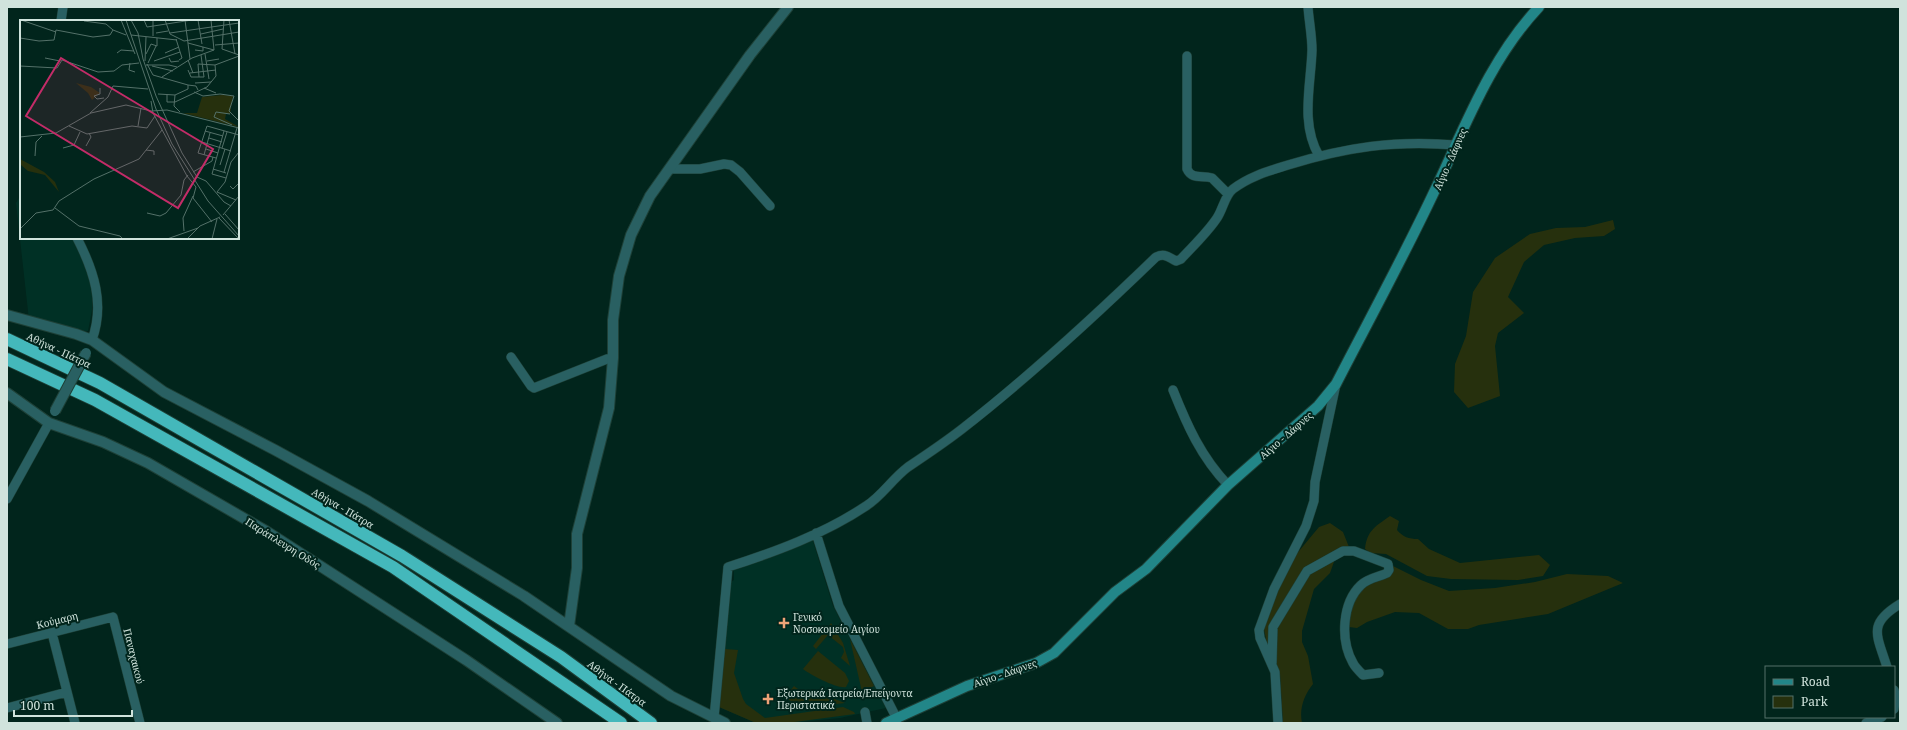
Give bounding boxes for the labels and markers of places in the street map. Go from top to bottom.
place label: Γενικό Νοσοκομείο Αιγίου [793,610,880,636]
marker: Γενικό Νοσοκομείο Αιγίου [778,617,790,629]
place label: Εξωτερικά Ιατρεία/Επείγοντα Περιστατικά [777,686,913,712]
marker: Εξωτερικά Ιατρεία/Επείγοντα Περιστατικά [762,693,774,705]

